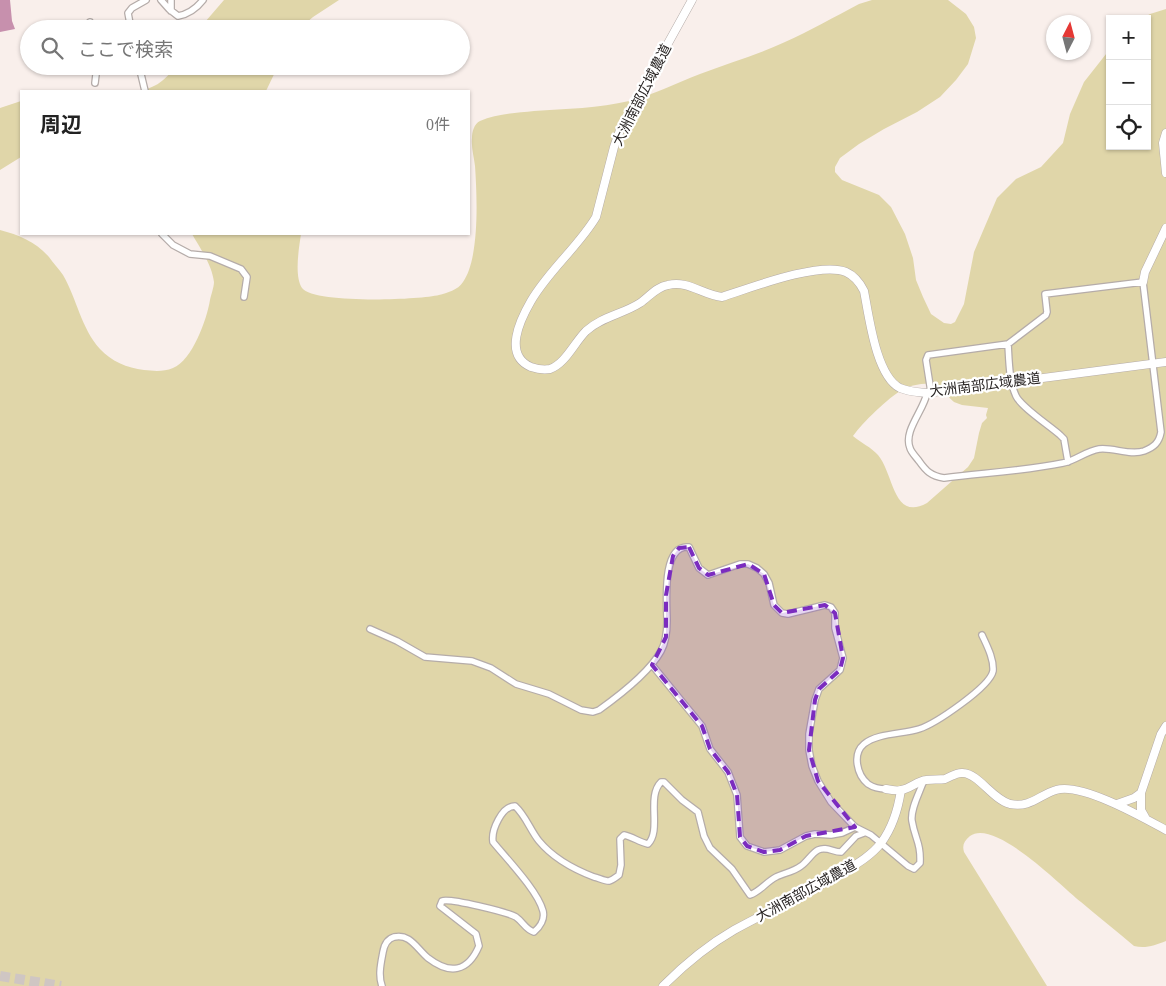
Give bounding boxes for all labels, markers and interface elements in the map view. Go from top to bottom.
north arrow [1046,15,1091,60]
map controls [1106,15,1151,150]
button: + [1106,15,1151,60]
search box [20,20,470,75]
icon: search [38,34,66,62]
text: ここで検索 [78,39,173,60]
street label: 大洲南部広域農道 [609,41,674,148]
button: − [1106,60,1151,105]
button: locate [1106,105,1151,150]
text: 周辺 [40,113,82,137]
text: 0件 [426,116,450,133]
street label: 大洲南部広域農道 [928,370,1041,399]
street label: 大洲南部広域農道 [753,856,859,925]

